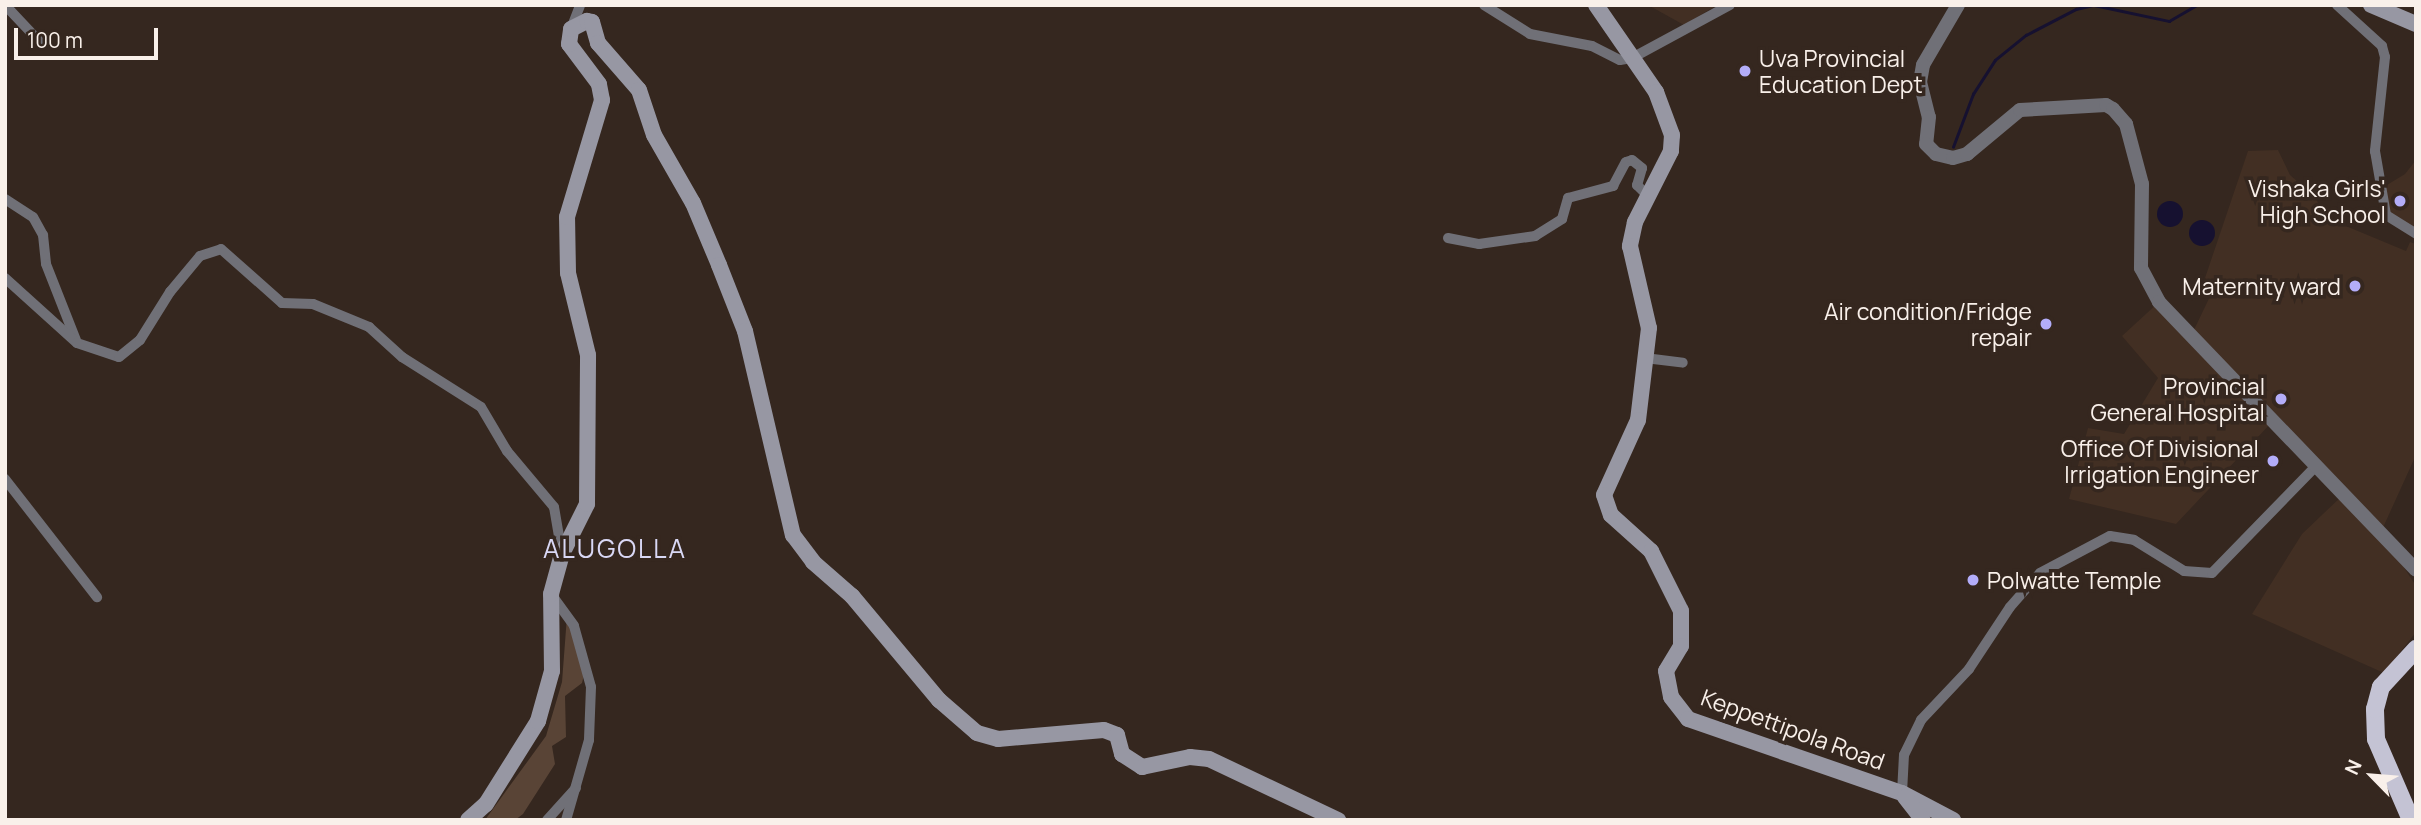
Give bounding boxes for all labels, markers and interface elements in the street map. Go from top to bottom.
scale bar [18,14,161,58]
text: 100 m [27,26,83,54]
place label: Uva Provincial Education Dept [1759,44,1923,98]
marker: Uva Provincial Education Dept [1737,63,1753,79]
place label: Vishaka Girls' High School [2248,174,2386,228]
marker: Vishaka Girls' High School [2392,193,2408,209]
place label: Maternity ward [2182,272,2341,300]
marker: Maternity ward [2347,278,2363,294]
place label: Air condition/Fridge repair [1824,297,2032,351]
marker: Air condition/Fridge repair [2038,316,2054,332]
place label: Provincial General Hospital [2090,372,2265,426]
marker: Provincial General Hospital [2271,389,2291,409]
place label: Office Of Divisional Irrigation Engineer [2061,434,2259,488]
marker: Office Of Divisional Irrigation Engineer [2265,453,2281,469]
district label: ALUGOLLA [544,533,686,565]
place label: Polwatte Temple [1987,566,2162,594]
marker: Polwatte Temple [1965,572,1981,588]
street label: Keppettipola Road [1697,683,1889,775]
north arrow [2337,741,2407,811]
text: N [2338,755,2368,779]

